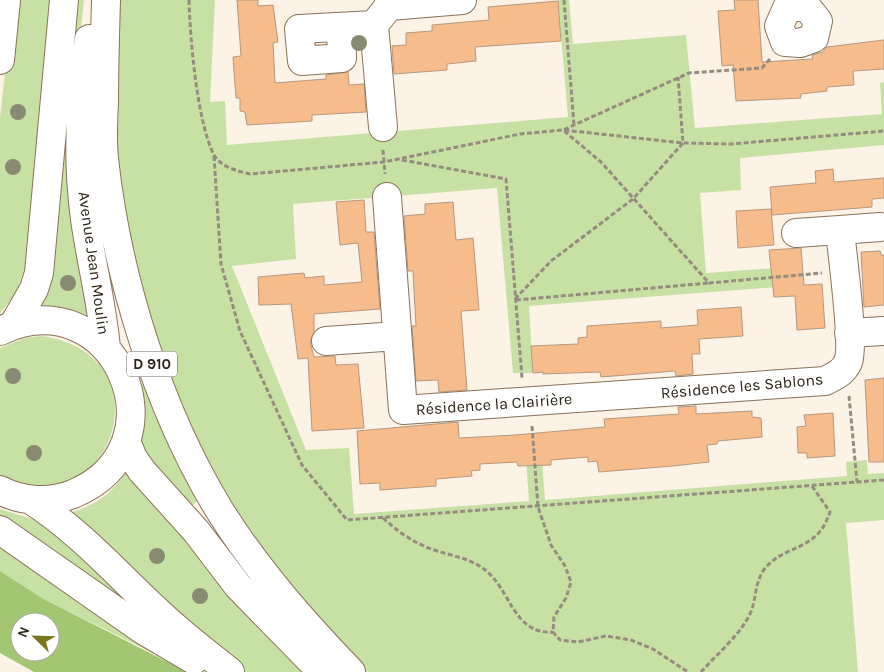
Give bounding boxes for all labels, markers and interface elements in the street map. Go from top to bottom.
street label: Avenue Jean Moulin [75,190,113,336]
road number: D 910 [127,352,177,376]
street label: Résidence les Sablons [660,369,824,403]
street label: Résidence la Clairière [415,389,573,419]
north arrow [10,612,60,662]
text: N [14,624,33,640]

